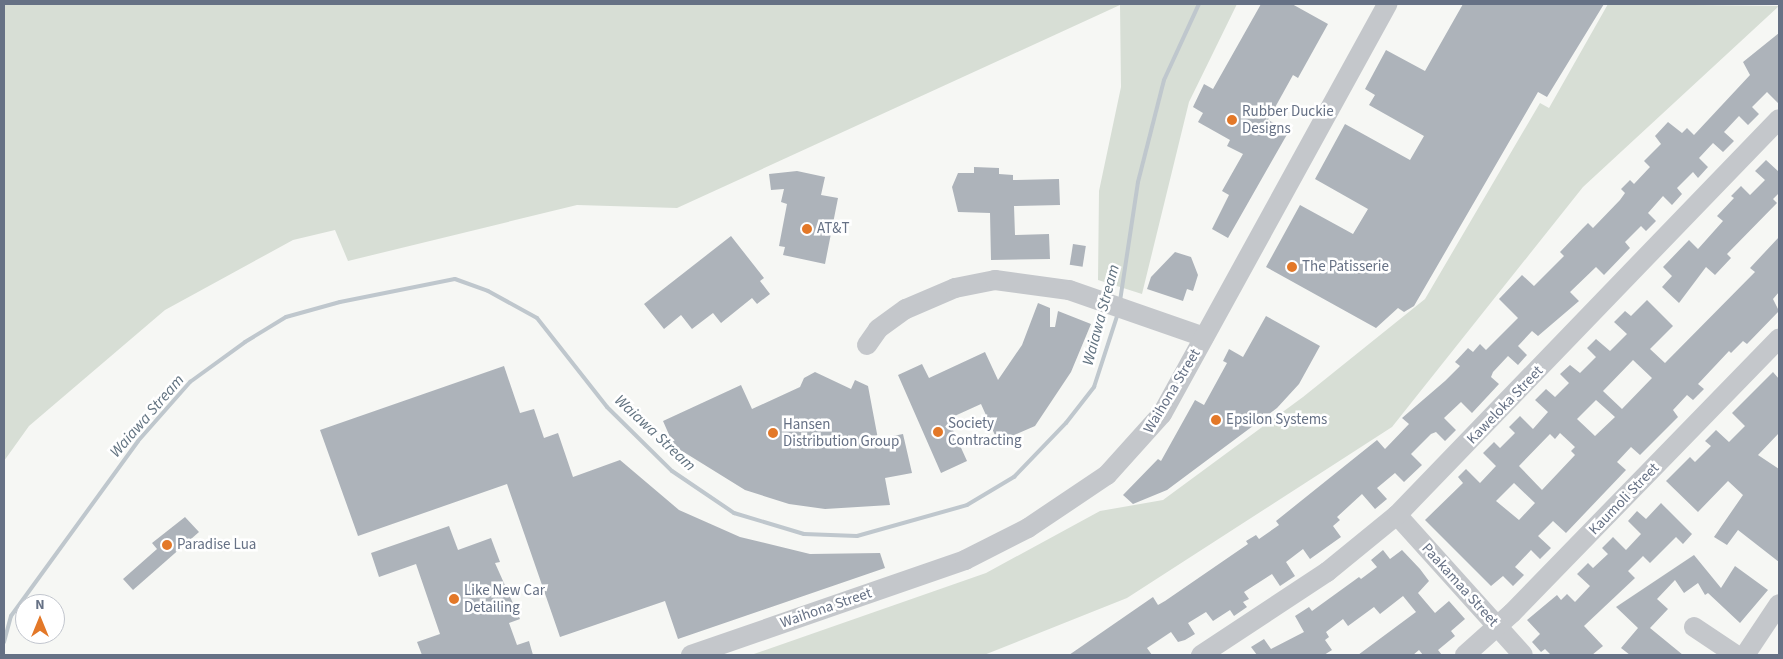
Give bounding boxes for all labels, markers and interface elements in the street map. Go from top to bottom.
place label: Rubber Duckie Designs [1242,102,1334,137]
marker: Rubber Duckie Designs [1226,114,1238,126]
place label: AT&T [817,220,850,238]
marker: AT&T [801,223,813,235]
place label: The Patisserie [1302,258,1389,276]
marker: The Patisserie [1286,261,1298,273]
water label: Waiawa Stream [1078,262,1124,368]
street label: Waihona Street [1140,345,1204,437]
street label: Kaweloka Street [1463,362,1547,448]
water label: Waiawa Stream [106,371,188,461]
water label: Waiawa Stream [611,391,699,475]
place label: Epsilon Systems [1226,411,1327,429]
place label: Society Contracting [948,414,1022,449]
marker: Epsilon Systems [1210,414,1222,426]
place label: Hansen Distribution Group [783,415,899,450]
marker: Society Contracting [932,426,944,438]
marker: Hansen Distribution Group [767,427,779,439]
street label: Kaumoli Street [1585,459,1663,539]
place label: Paradise Lua [177,536,256,554]
marker: Paradise Lua [161,539,173,551]
street label: Paakamaa Street [1418,540,1502,630]
place label: Like New Car Detailing [464,581,545,616]
street label: Waihona Street [778,584,874,632]
marker: Like New Car Detailing [448,593,460,605]
north arrow [15,594,65,644]
text: N [35,595,45,615]

